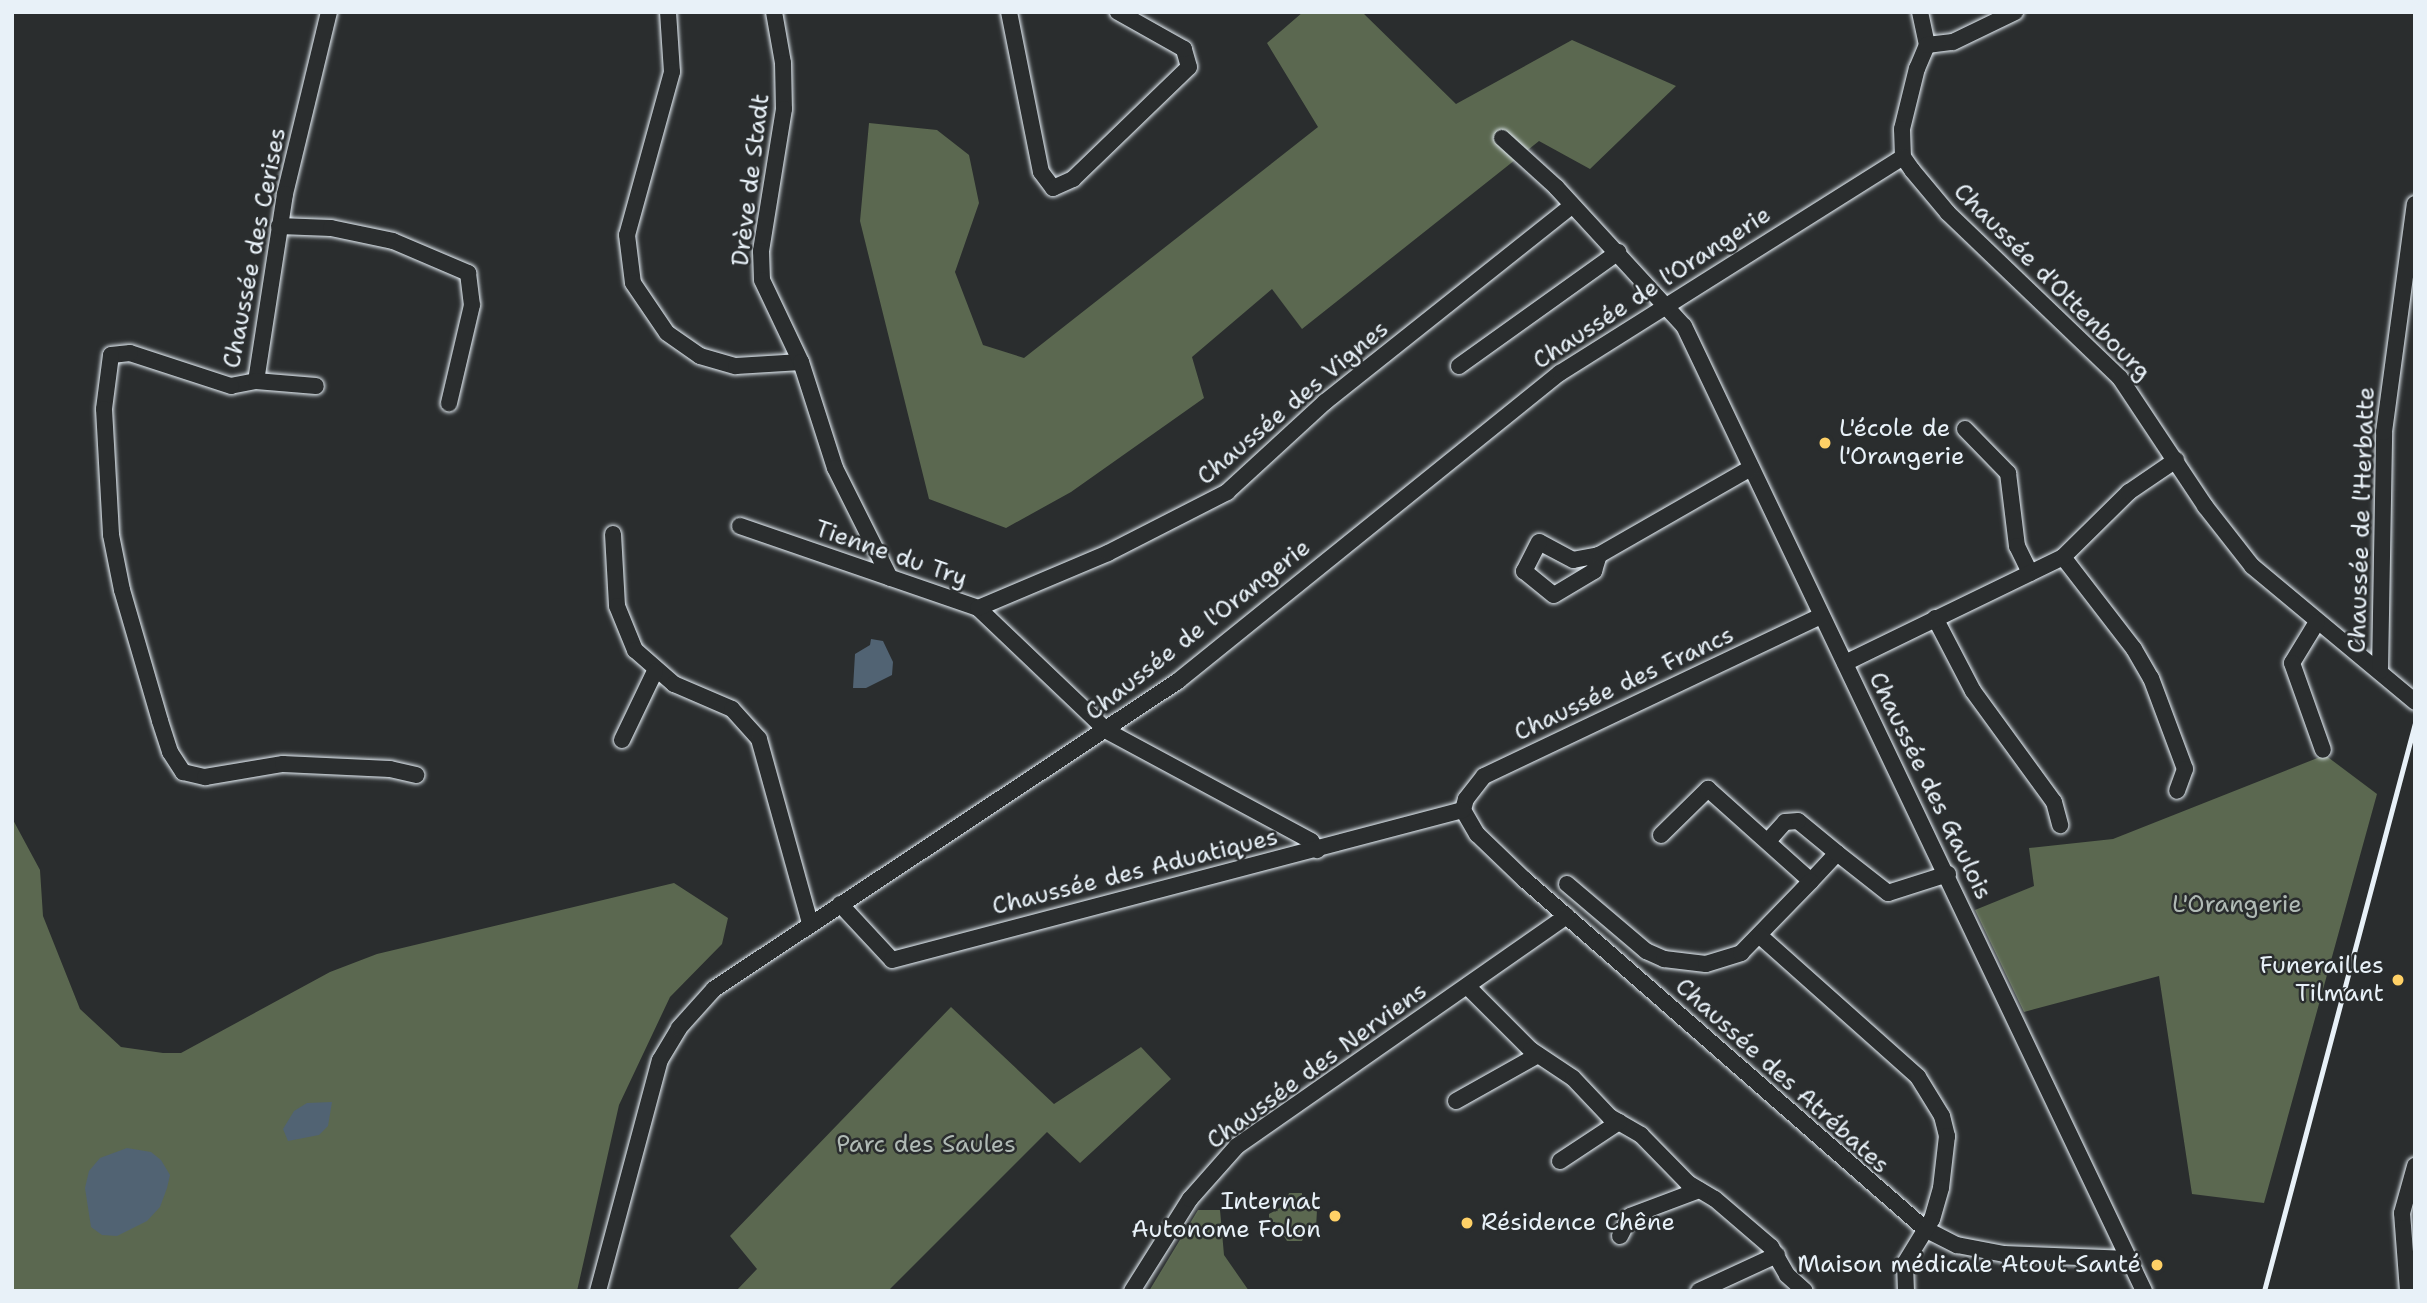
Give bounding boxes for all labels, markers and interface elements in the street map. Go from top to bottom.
street label: Drève de Stadt [726,92,776,268]
street label: Chaussée des Cerises [218,125,292,371]
street label: Chaussée d'Ottenbourg [1947,177,2157,387]
street label: Chaussée de l'Orangerie [1528,200,1776,376]
street label: Chaussée des Vignes [1192,315,1394,491]
street label: Chaussée de l'Herbatte [2343,386,2381,654]
place label: L'école de l'Orangerie [1839,415,1965,471]
marker: L'école de l'Orangerie [1817,435,1833,451]
street label: Tienne du Try [811,514,971,594]
street label: Chaussée de l'Orangerie [1080,533,1316,727]
street label: Chaussée des Francs [1510,620,1738,748]
street label: Chaussée des Gaulois [1862,667,1998,905]
street label: Chaussée des Aduatiques [989,823,1281,921]
park label: L'Orangerie [2172,891,2302,919]
place label: Funerailles Tilmant [2259,952,2384,1008]
street label: Chaussée des Atrébates [1669,972,1895,1180]
marker: Funerailles Tilmant [2390,972,2406,988]
street label: Chaussée des Nerviens [1201,976,1433,1156]
park label: Parc des Saules [836,1131,1016,1159]
place label: Internat Autonome Folon [1131,1188,1321,1244]
marker: Internat Autonome Folon [1327,1208,1343,1224]
place label: Résidence Chêne [1481,1209,1675,1237]
marker: Résidence Chêne [1459,1215,1475,1231]
place label: Maison médicale Atout Santé [1797,1251,2141,1279]
marker: Maison médicale Atout Santé [2147,1255,2167,1275]

